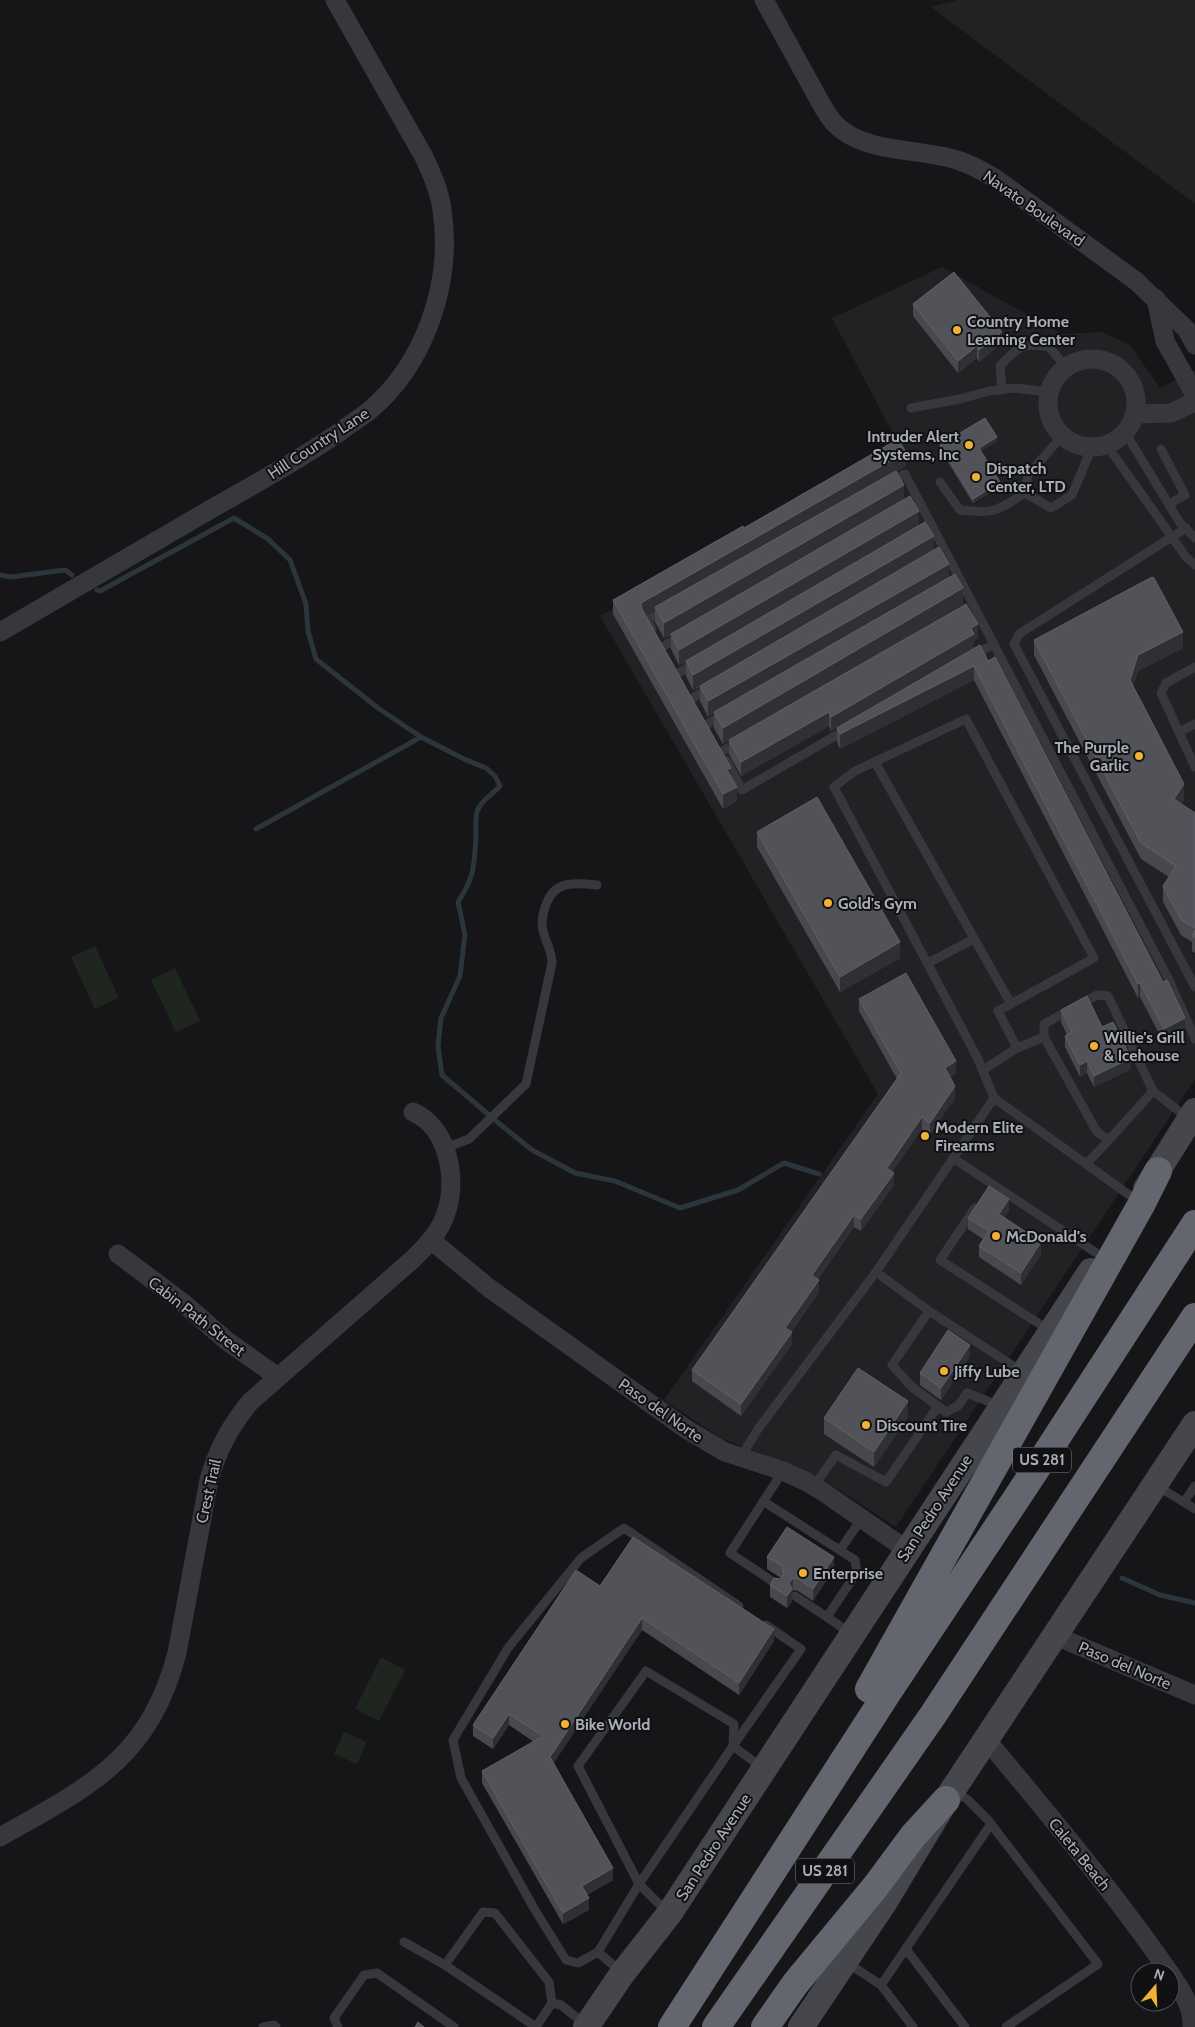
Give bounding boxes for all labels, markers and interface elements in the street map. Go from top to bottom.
street label: Navato Boulevard [979,166,1088,250]
place label: Country Home Learning Center [967,312,1076,349]
marker: Country Home Learning Center [951,324,963,336]
street label: Hill Country Lane [264,404,372,483]
place label: Intruder Alert Systems, Inc [867,427,959,464]
marker: Intruder Alert Systems, Inc [963,439,975,451]
place label: Dispatch Center, LTD [986,459,1066,496]
marker: Dispatch Center, LTD [970,471,982,483]
place label: The Purple Garlic [1054,738,1129,775]
marker: The Purple Garlic [1133,750,1145,762]
place label: Gold's Gym [838,894,917,913]
marker: Gold's Gym [822,897,834,909]
place label: Willie's Grill & Icehouse [1104,1028,1185,1065]
marker: Willie's Grill & Icehouse [1088,1040,1100,1052]
place label: Modern Elite Firearms [935,1118,1023,1155]
marker: Modern Elite Firearms [919,1130,931,1142]
place label: McDonald's [1006,1227,1087,1246]
marker: McDonald's [990,1230,1002,1242]
street label: Cabin Path Street [145,1273,249,1360]
place label: Jiffy Lube [953,1362,1019,1381]
marker: Jiffy Lube [938,1365,950,1377]
street label: Paso del Norte [615,1374,707,1446]
place label: Discount Tire [876,1416,967,1435]
marker: Discount Tire [860,1419,872,1431]
road number: US 281 [1013,1448,1071,1472]
street label: San Pedro Avenue [893,1451,976,1565]
street label: Crest Trail [192,1457,225,1525]
place label: Enterprise [813,1564,883,1583]
marker: Enterprise [797,1567,809,1579]
street label: Paso del Norte [1076,1637,1174,1693]
place label: Bike World [575,1715,650,1734]
marker: Bike World [559,1718,571,1730]
street label: San Pedro Avenue [672,1790,755,1904]
street label: Caleta Beach [1045,1814,1115,1894]
road number: US 281 [796,1858,854,1884]
north arrow [1130,1962,1180,2012]
text: N [1152,1965,1167,1985]

